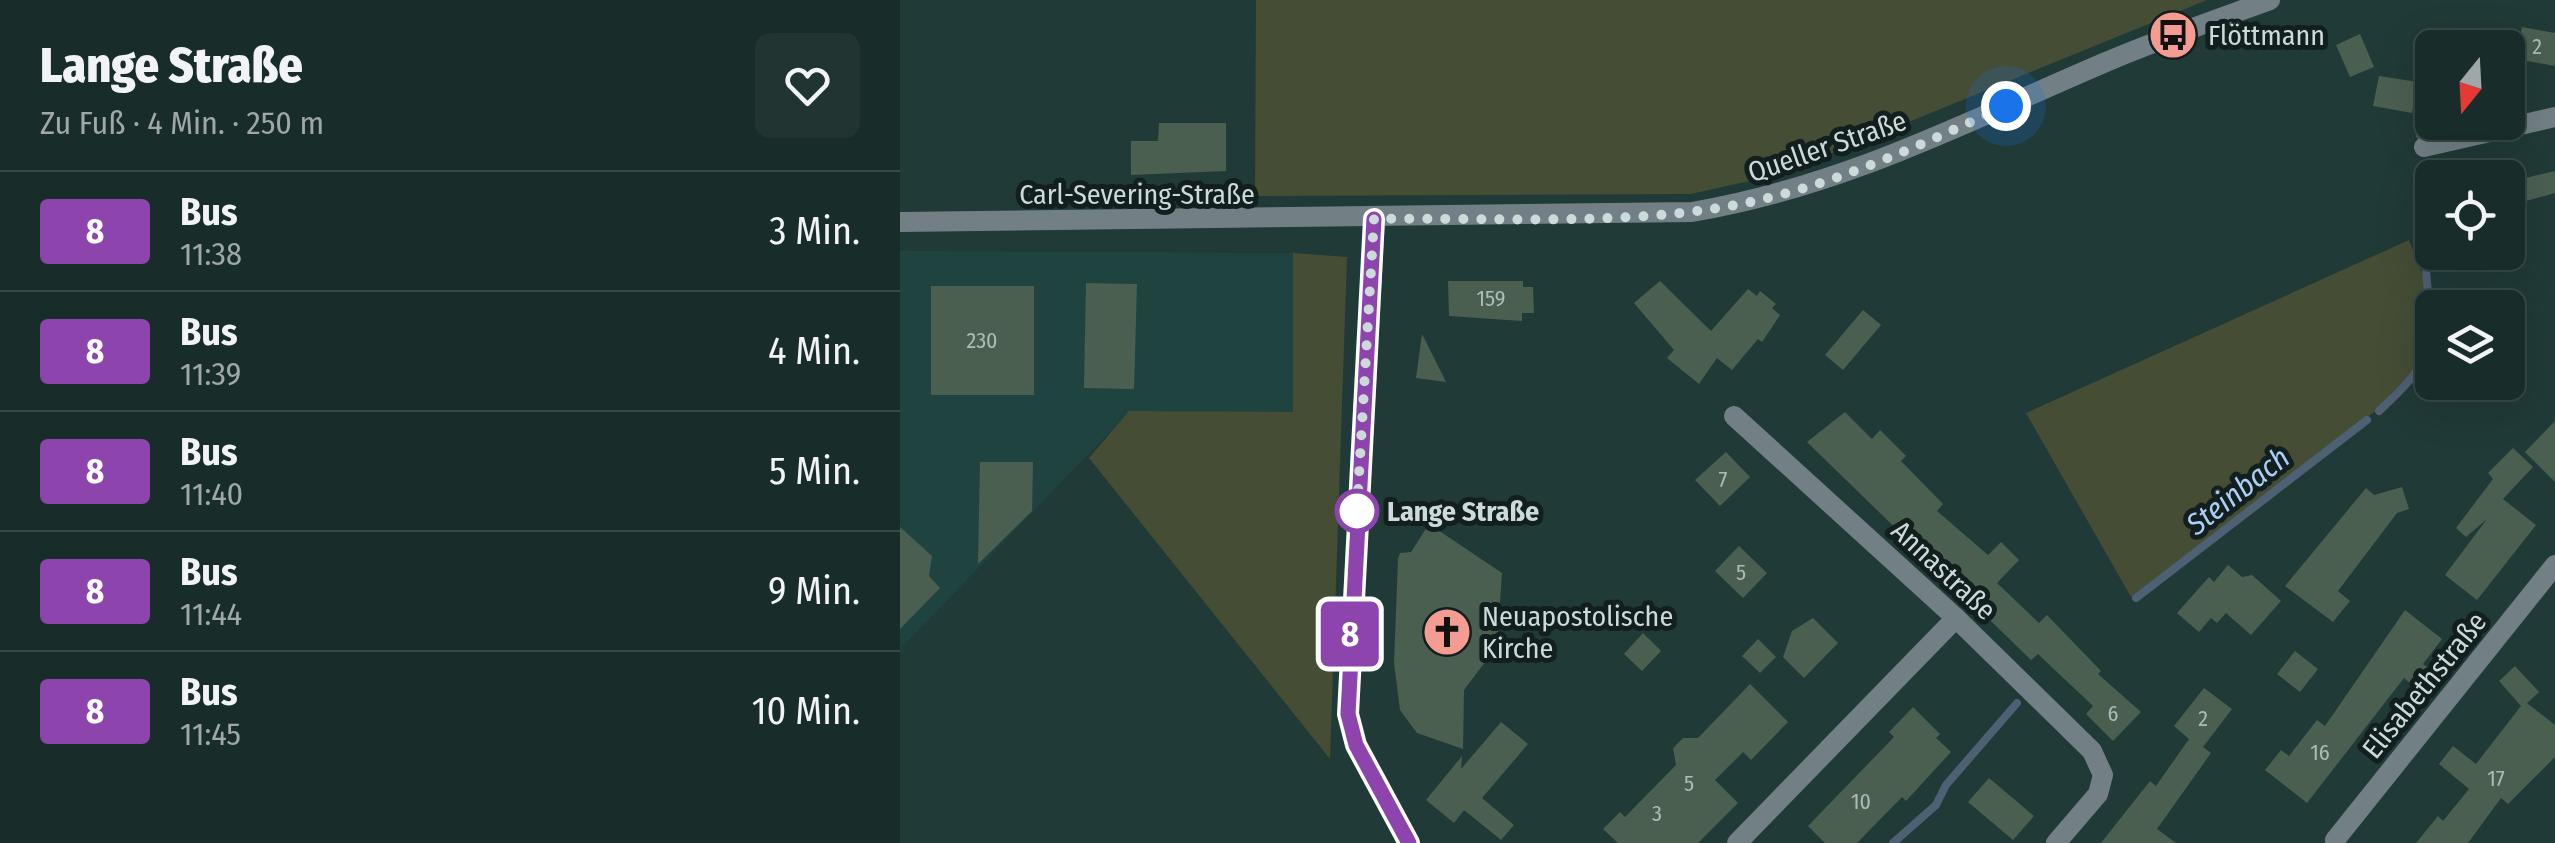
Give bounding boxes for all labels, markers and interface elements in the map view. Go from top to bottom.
bus stop icon: Flöttmann [2147,9,2199,61]
place label: Flöttmann [2208,19,2325,52]
north arrow [2415,30,2525,140]
map controls [2415,30,2525,400]
button: heart [755,33,860,138]
house number: 2 [2532,33,2542,60]
text: Lange Straße [40,37,303,95]
your location [1981,81,2031,131]
text: Zu Fuß · 4 Min. · 250 m [40,104,324,142]
street label: Queller Straße [1744,104,1911,189]
button: locate [2415,160,2525,270]
street label: Carl-Severing-Straße [1019,178,1255,211]
text: Bus [180,189,238,235]
text: 3 Min. [769,208,860,254]
text: 8 [86,210,104,252]
text: 11:38 [180,235,242,273]
house number: 159 [1476,285,1506,312]
button: layers [2415,290,2525,400]
text: Bus [180,309,238,355]
house number: 230 [966,327,998,354]
text: 4 Min. [768,328,860,374]
text: 8 [86,330,104,372]
text: 11:39 [180,355,241,393]
text: Bus [180,429,238,475]
water label: Steinbach [2178,440,2297,543]
text: 5 Min. [769,448,860,494]
text: 8 [86,450,104,492]
house number: 7 [1719,466,1728,493]
text: 11:40 [180,475,243,513]
marker: Lange Straße [1336,490,1378,532]
place label: Lange Straße [1387,495,1539,528]
street label: Annastraße [1885,514,2003,627]
text: Bus [180,549,238,595]
house number: 5 [1736,559,1746,586]
text: 9 Min. [768,568,860,614]
text: 8 [86,570,104,612]
text: 11:44 [180,595,242,633]
place label: Neuapostolische Kirche [1482,600,1673,665]
line badge: 8 [1318,602,1382,666]
church icon: Neuapostolische Kirche [1421,606,1473,658]
street label: Elisabethstraße [2356,606,2493,765]
text: 8 [1341,613,1359,655]
text: Bus [180,669,238,715]
text: 10 Min. [752,688,860,734]
text: 8 [86,690,104,732]
house number: 6 [2108,700,2119,727]
house number: 2 [2198,705,2208,732]
text: 11:45 [180,715,241,753]
house number: 16 [2310,739,2330,766]
house number: 17 [2487,765,2505,792]
house number: 5 [1684,770,1694,797]
house number: 10 [1851,788,1871,815]
house number: 3 [1652,800,1662,827]

